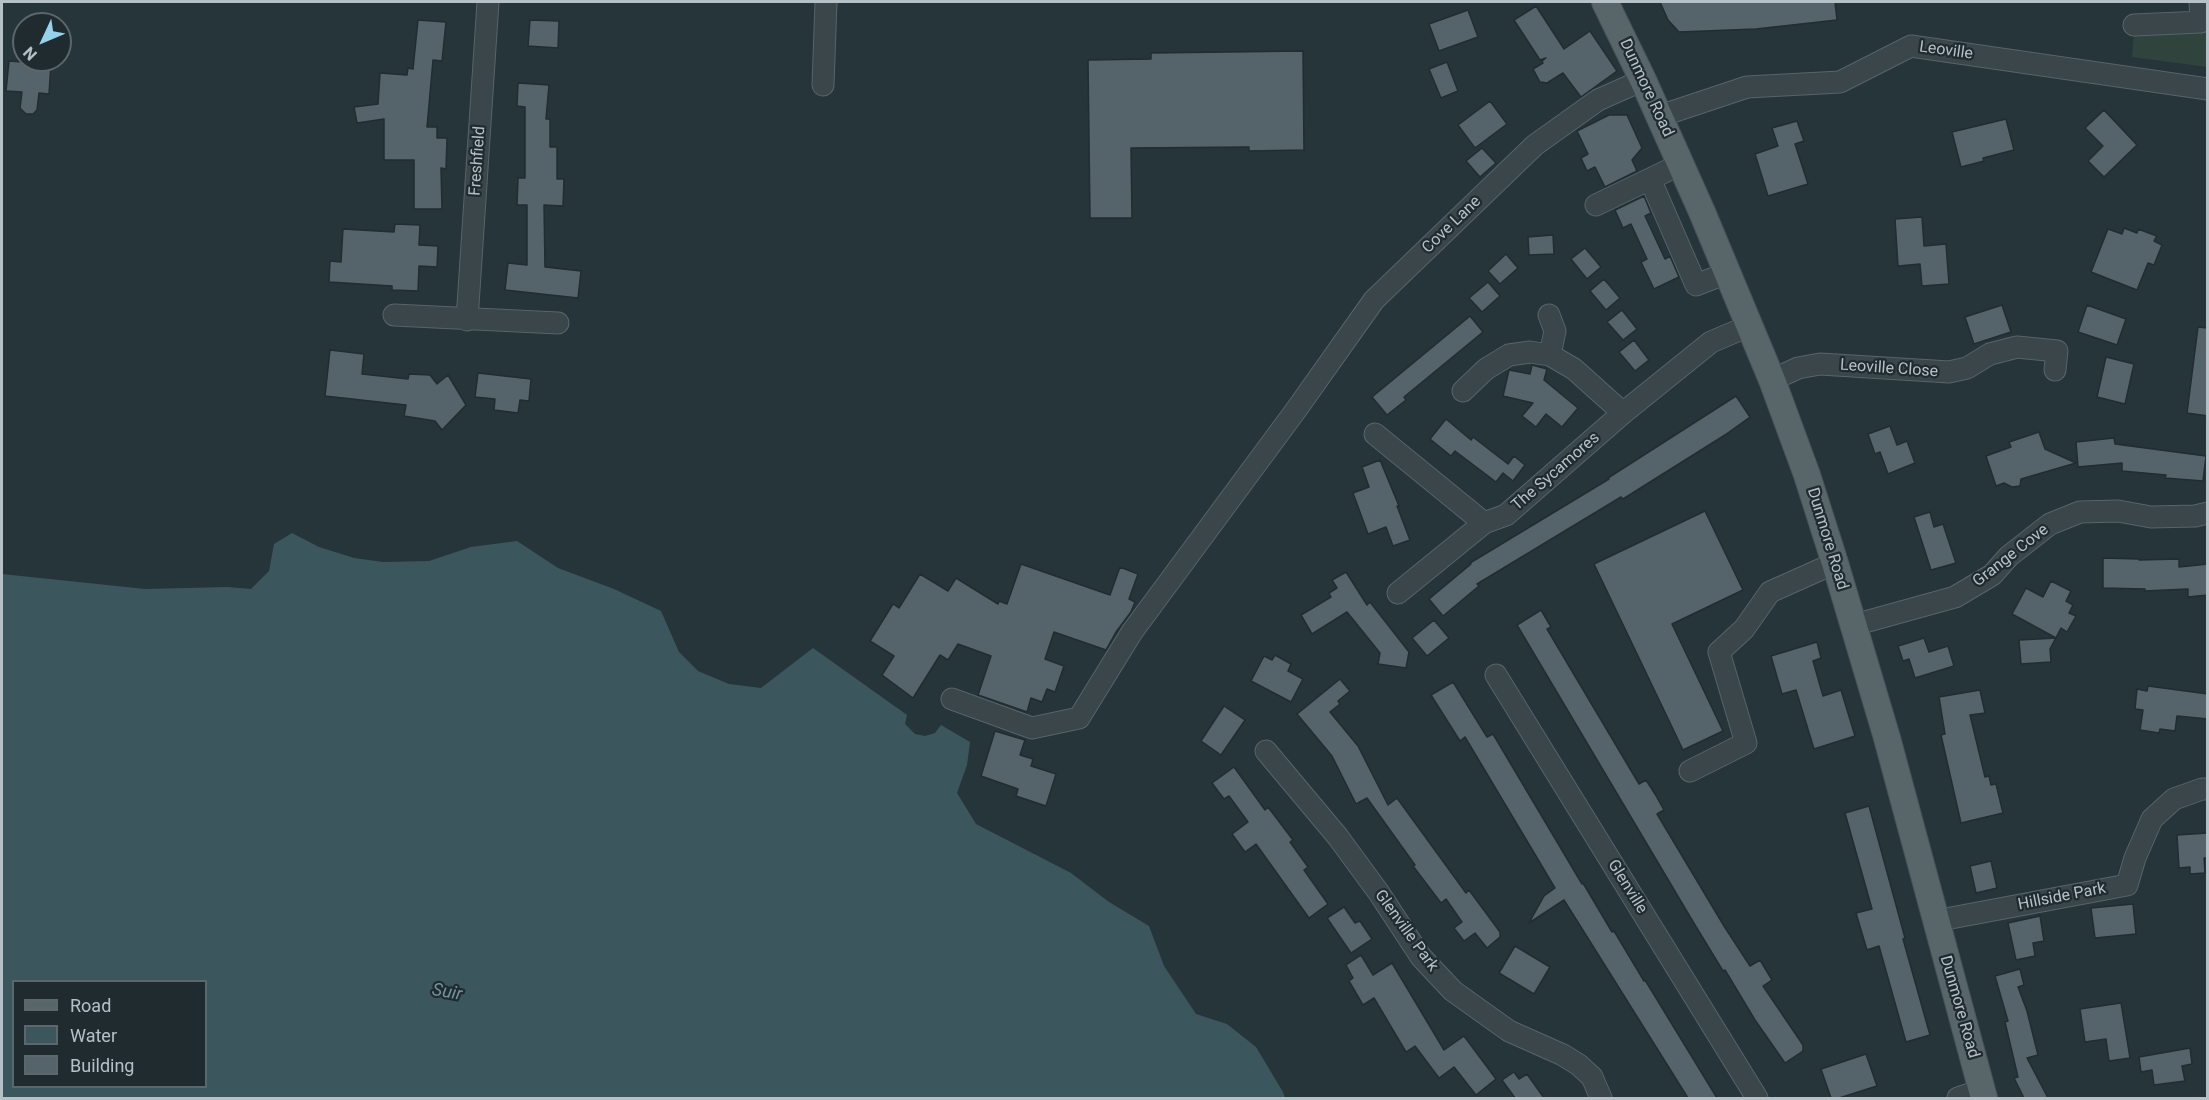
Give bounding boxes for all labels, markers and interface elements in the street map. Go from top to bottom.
north arrow [12,12,72,72]
street label: Dunmore Road [1615,36,1677,140]
street label: Leoville [1918,38,1974,64]
text: N [19,43,41,64]
street label: Freshfield [466,126,490,196]
street label: Cove Lane [1419,192,1485,258]
street label: Leoville Close [1839,356,1939,382]
street label: The Sycamores [1508,429,1604,515]
street label: Dunmore Road [1802,486,1852,592]
street label: Grange Cove [1969,521,2053,591]
street label: Glenville [1603,856,1651,918]
street label: Hillside Park [2017,879,2107,915]
street label: Glenville Park [1370,886,1442,976]
street label: Dunmore Road [1935,954,1983,1060]
legend [12,980,207,1088]
water label: Suir [430,980,464,1006]
text: Road [70,995,111,1016]
text: Water [70,1025,117,1046]
text: Building [70,1055,134,1076]

